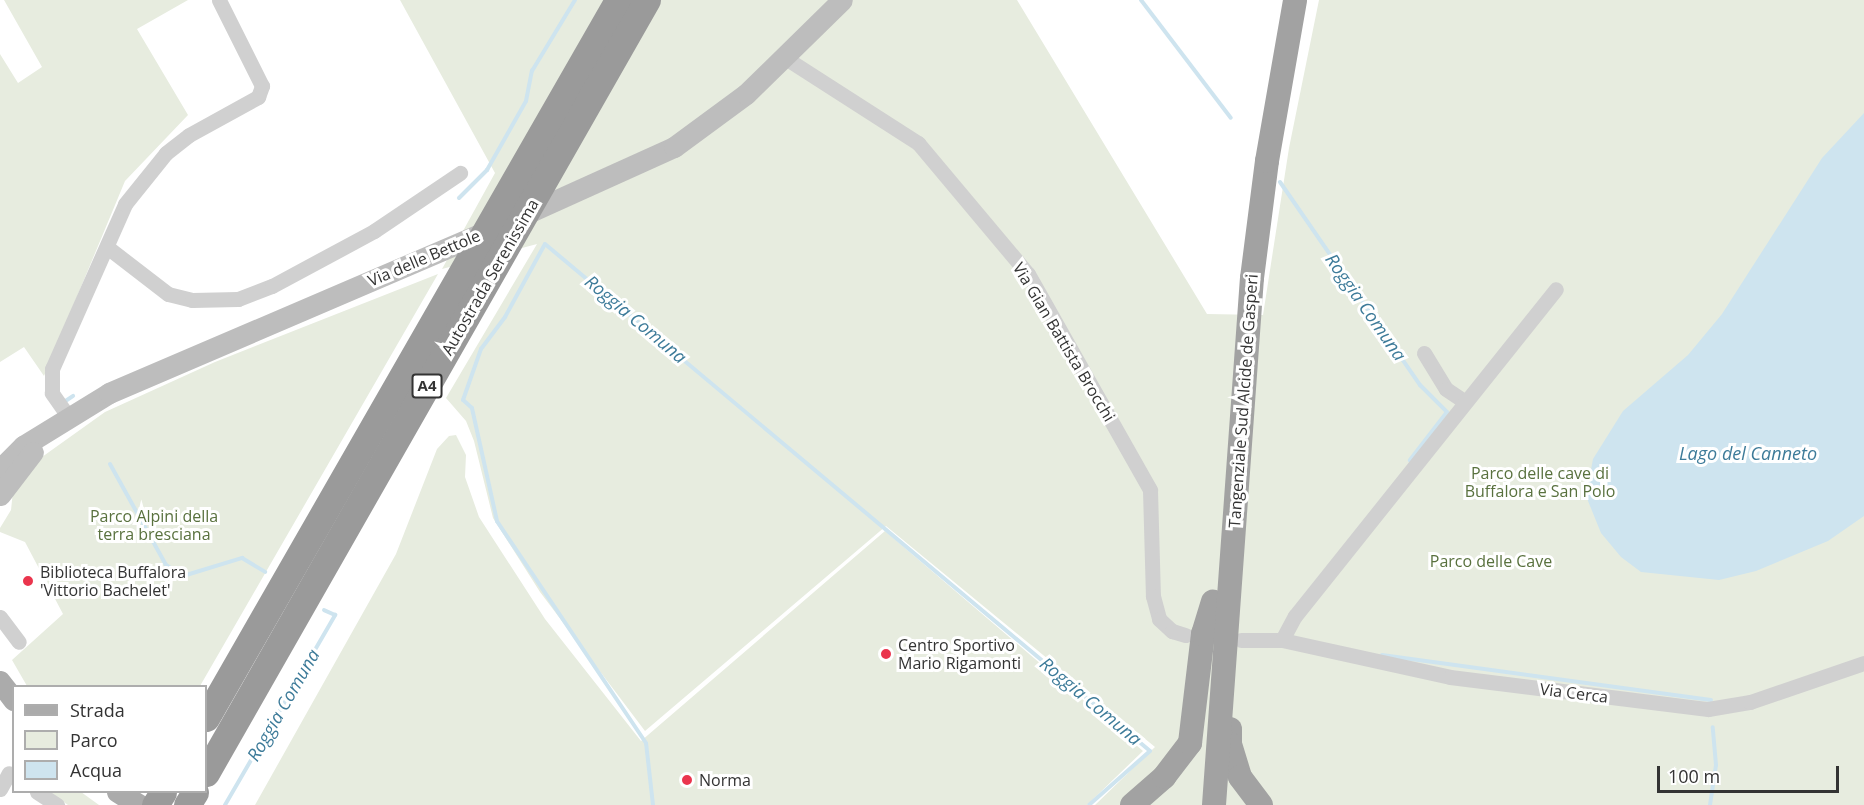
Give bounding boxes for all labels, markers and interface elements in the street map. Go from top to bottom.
street label: Autostrada Serenissima [437,196,543,358]
street label: Via delle Bettole [365,226,483,290]
water label: Roggia Comuna [1321,249,1411,365]
street label: Via Gian Battista Brocchi [1009,259,1119,425]
water label: Roggia Comuna [581,270,691,368]
street label: Tangenziale Sud Alcide de Gasperi [1225,273,1261,529]
road number: A4 [410,374,444,398]
water label: Lago del Canneto [1679,442,1817,464]
park label: Parco delle cave di Buffalora e San Polo [1465,463,1615,501]
park label: Parco Alpini della terra bresciana [90,506,218,544]
park label: Parco delle Cave [1430,551,1552,571]
place label: Biblioteca Buffalora 'Vittorio Bachelet' [40,562,186,600]
marker: Biblioteca Buffalora 'Vittorio Bachelet' [21,574,35,588]
place label: Centro Sportivo Mario Rigamonti [898,635,1021,673]
water label: Roggia Comuna [242,645,324,765]
marker: Centro Sportivo Mario Rigamonti [879,647,893,661]
water label: Roggia Comuna [1036,652,1146,750]
street label: Via Cerca [1539,679,1609,707]
legend [12,685,207,793]
text: Strada [70,698,125,722]
text: Parco [70,728,118,752]
scale bar [1660,754,1842,792]
text: Acqua [70,758,122,782]
text: 100 m [1668,764,1720,788]
place label: Norma [699,770,751,790]
marker: Norma [680,773,694,787]

